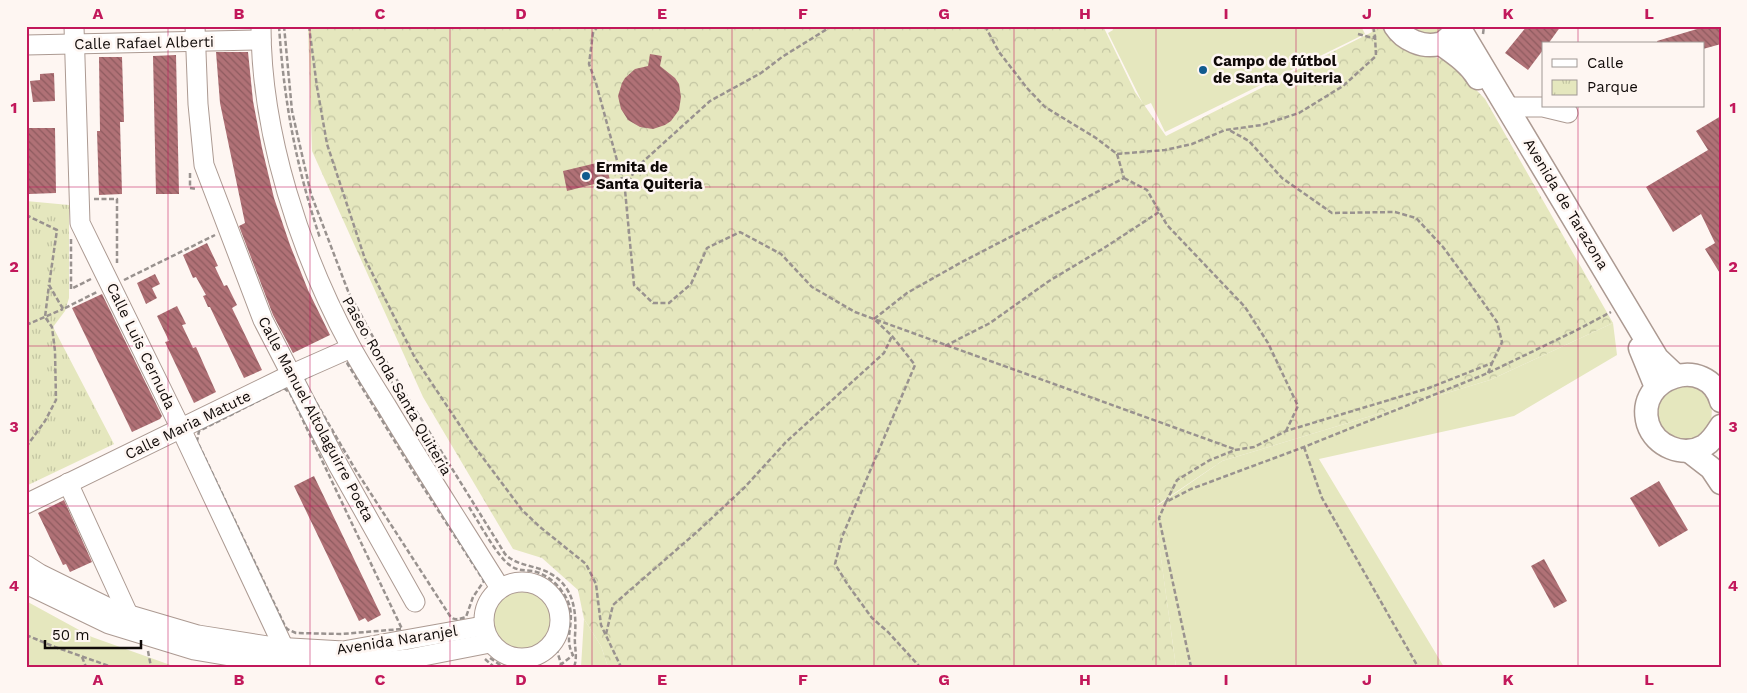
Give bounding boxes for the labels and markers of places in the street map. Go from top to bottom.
place label: Campo de fútbol de Santa Quiteria [1213,52,1342,87]
marker: Campo de fútbol de Santa Quiteria [1197,64,1209,76]
place label: Ermita de Santa Quiteria [596,158,703,193]
marker: Ermita de Santa Quiteria [580,170,592,182]

